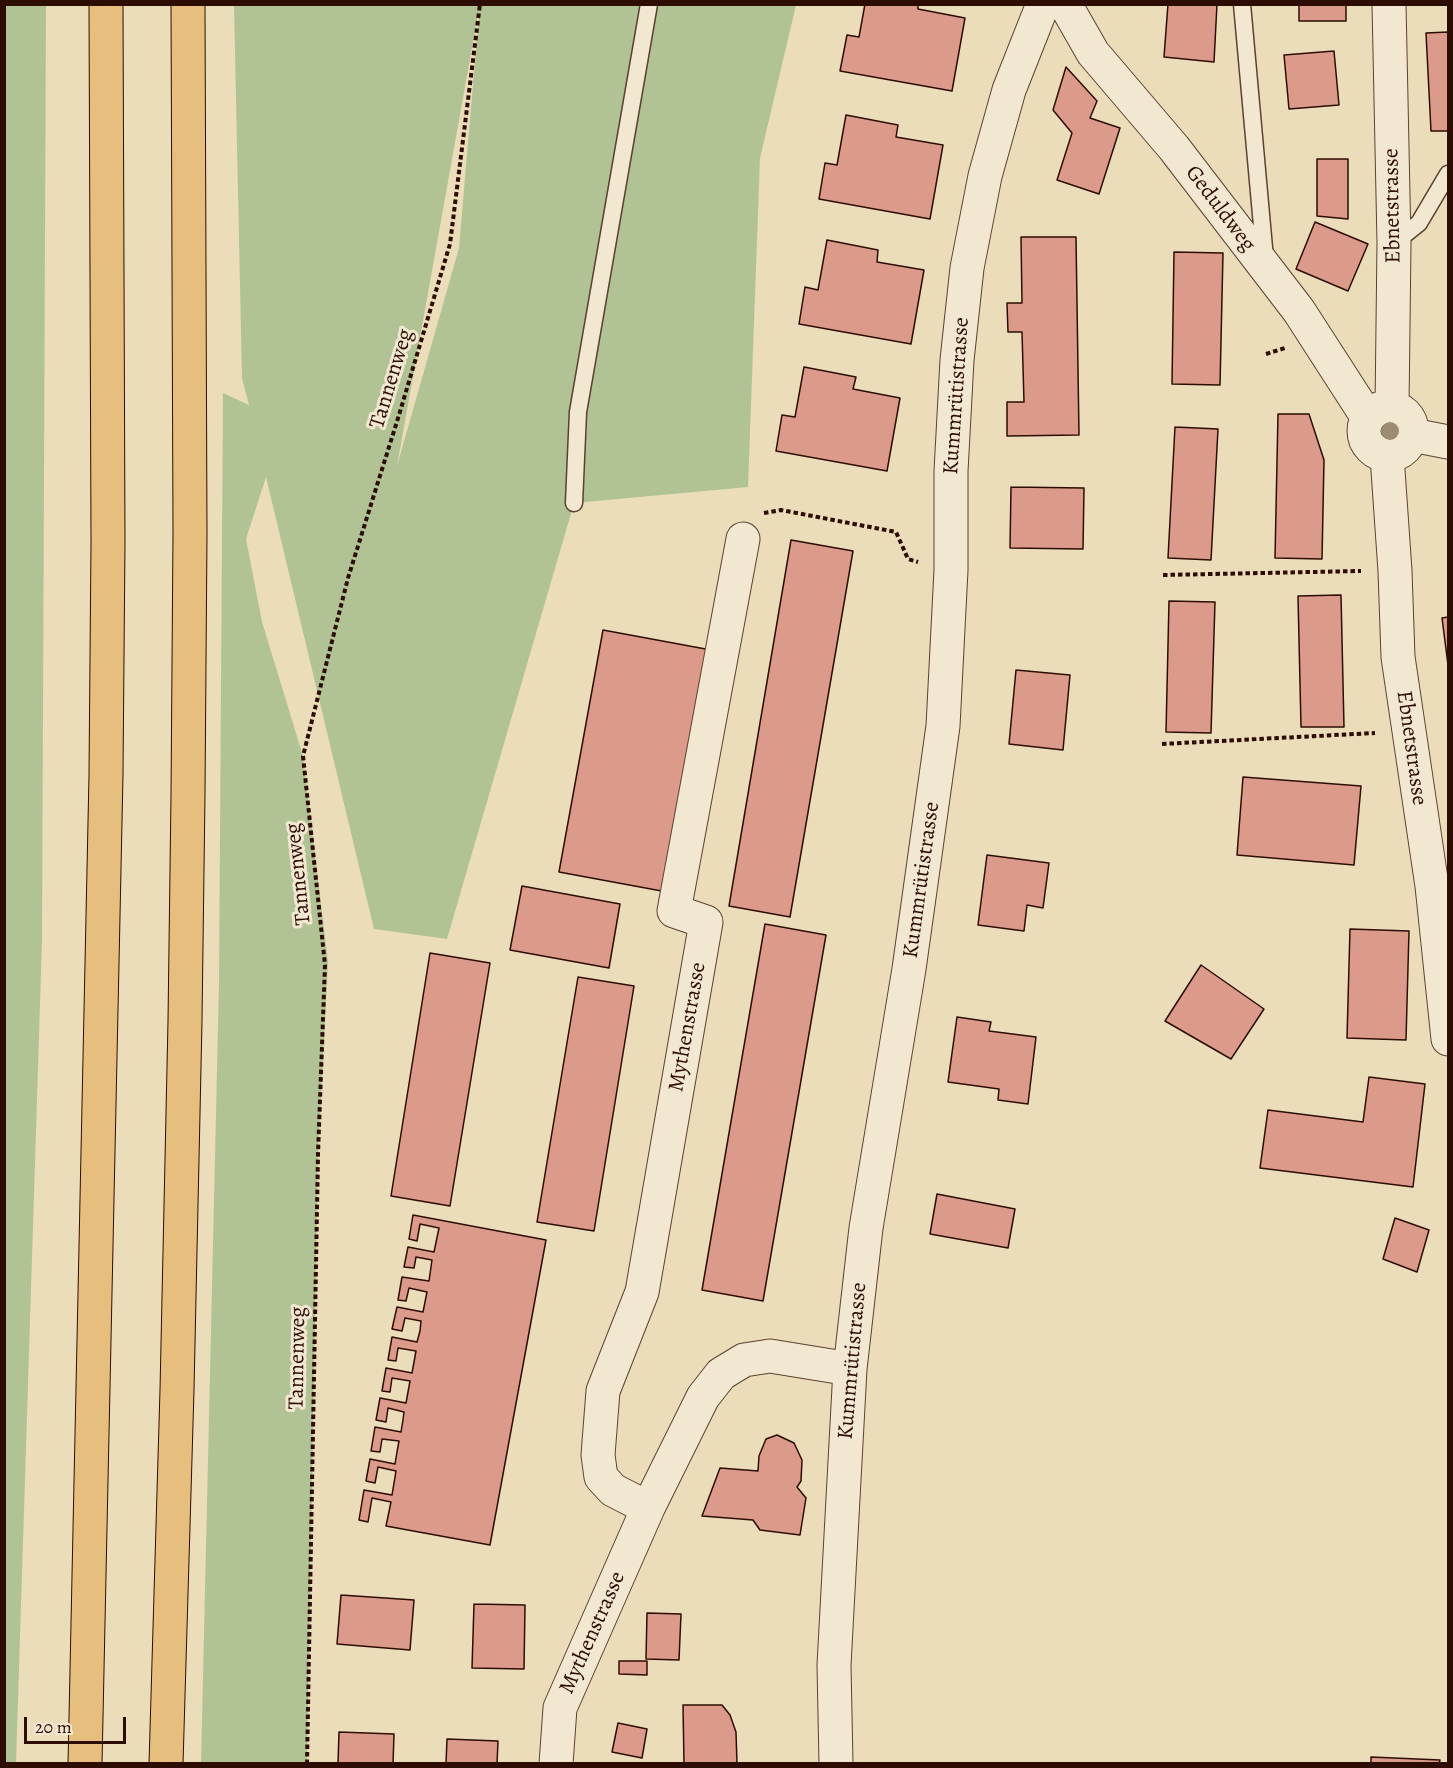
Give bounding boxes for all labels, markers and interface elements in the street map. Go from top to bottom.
street label: Ebnetstrasse [1379,148,1407,264]
street label: Geduldweg [1179,161,1261,257]
street label: Kummrütistrasse [938,316,976,476]
street label: Tannenweg [364,326,420,432]
street label: Ebnetstrasse [1390,689,1432,807]
street label: Kummrütistrasse [898,800,946,960]
street label: Tannenweg [281,822,317,926]
street label: Mythenstrasse [664,960,712,1094]
street label: Kummrütistrasse [833,1281,873,1441]
street label: Tannenweg [284,1306,312,1410]
street label: Mythenstrasse [554,1568,632,1698]
scale bar [27,1705,129,1743]
text: 20 m [35,1715,72,1739]

